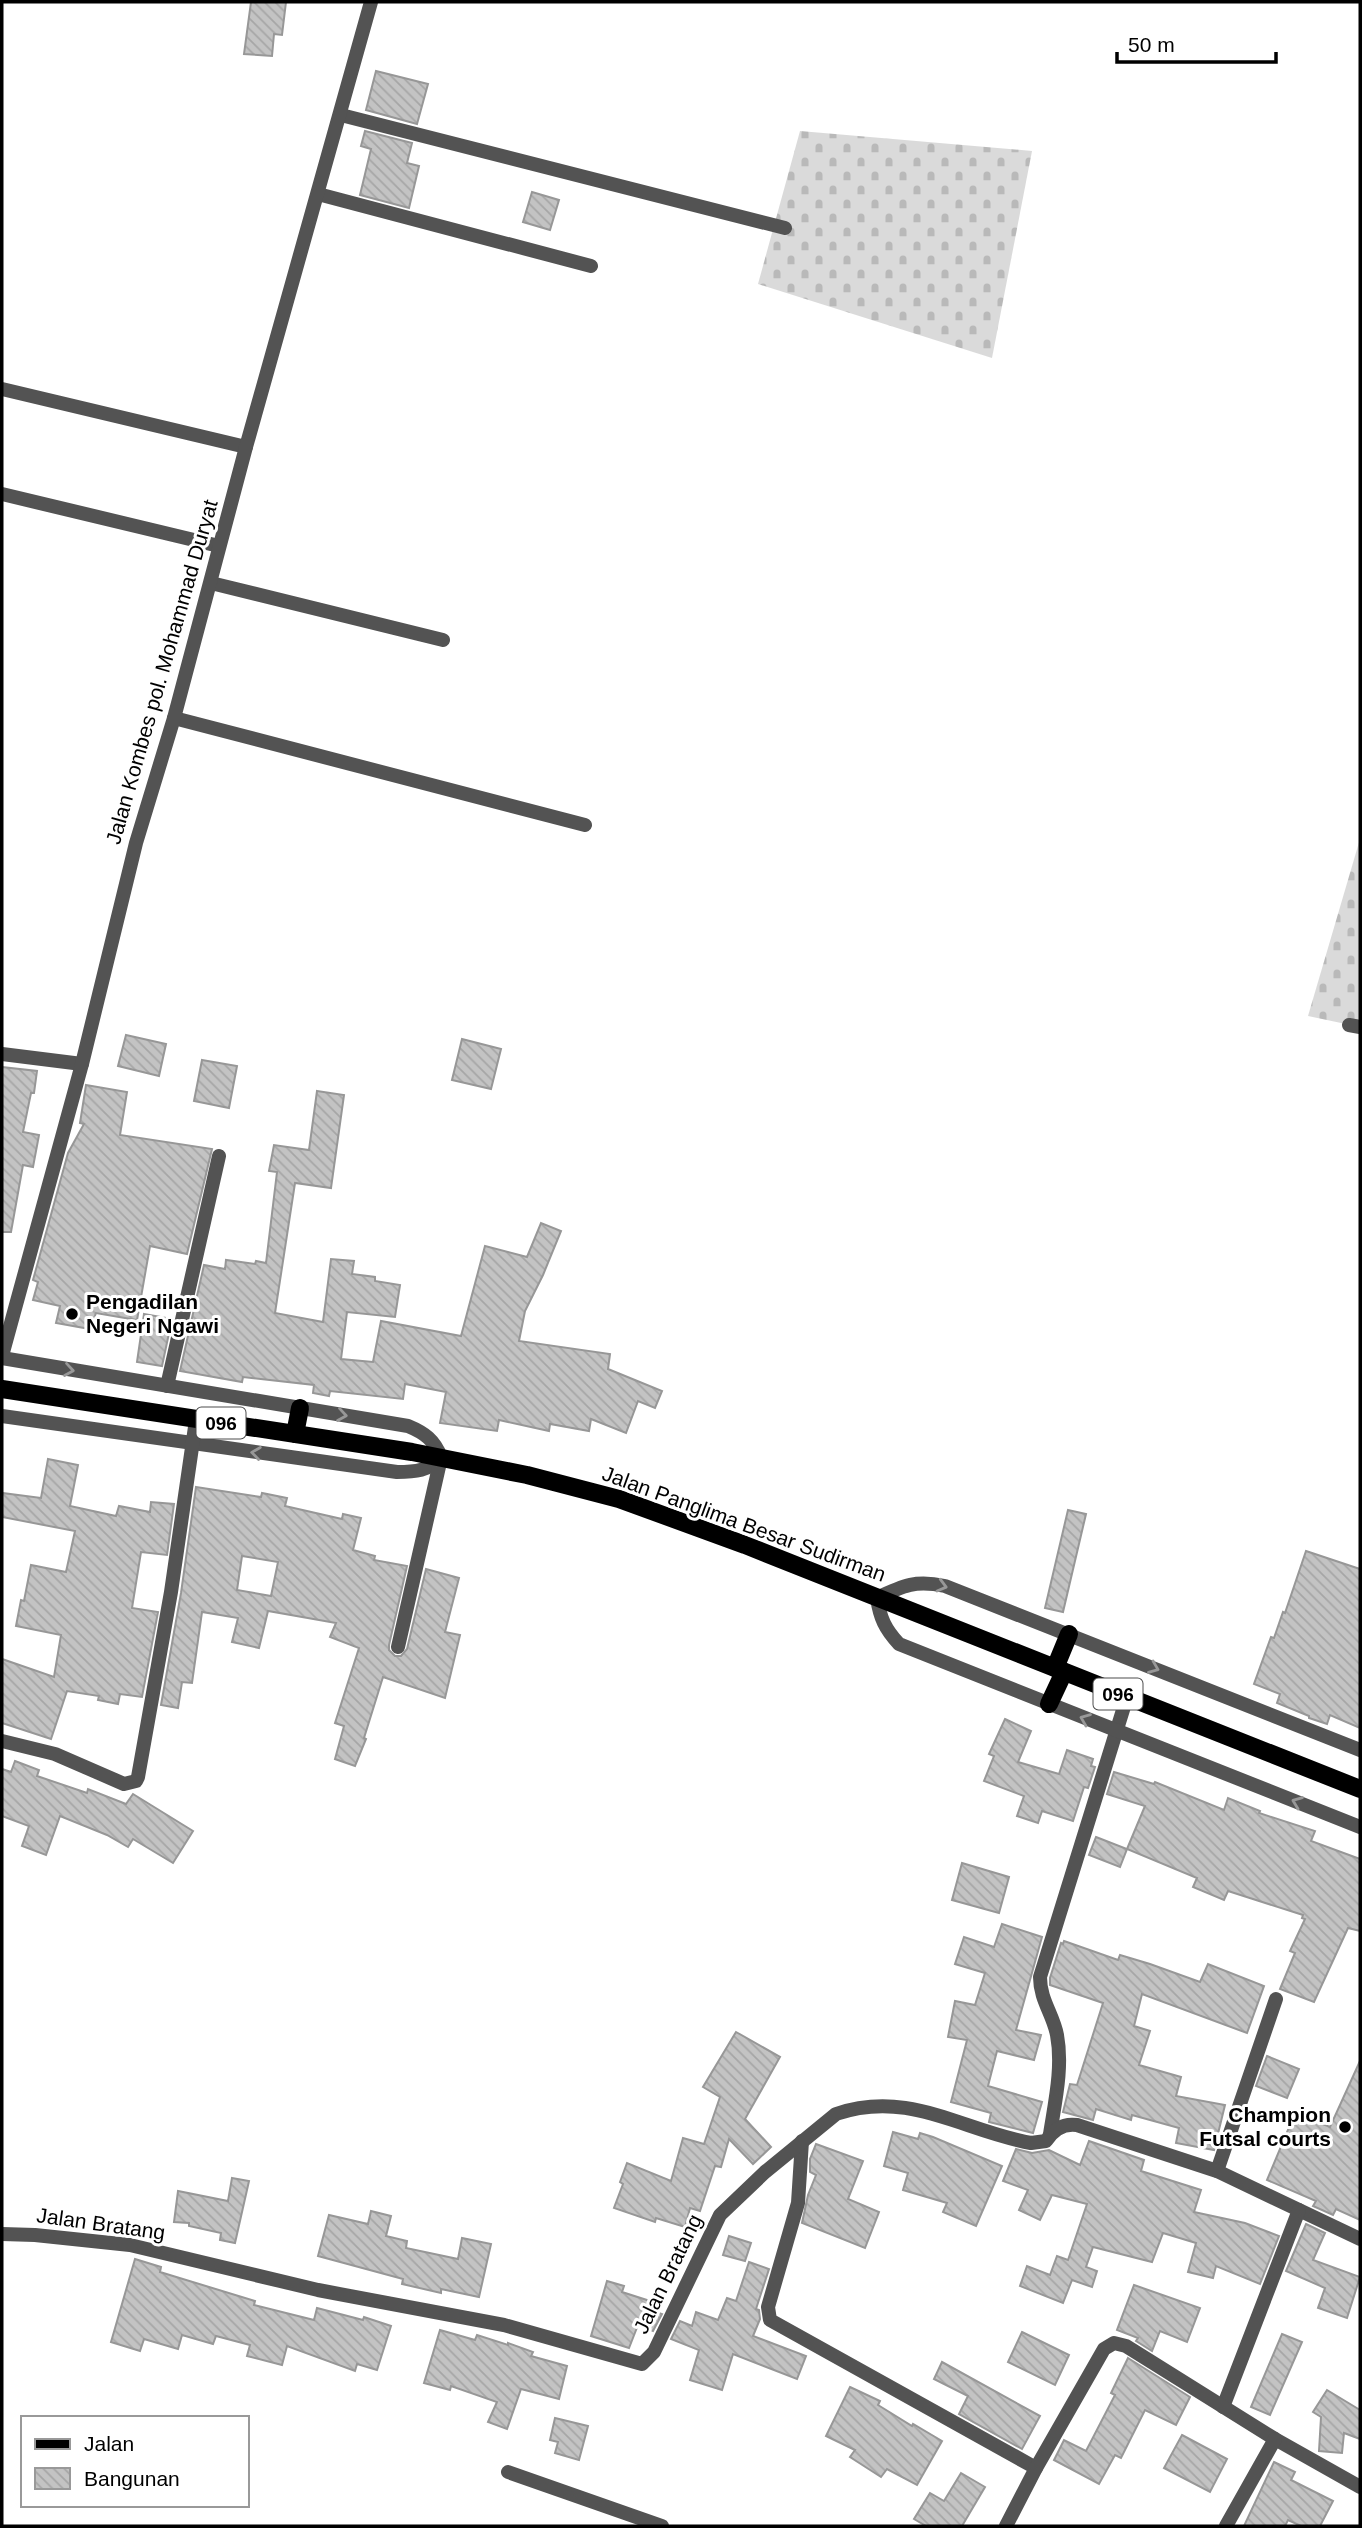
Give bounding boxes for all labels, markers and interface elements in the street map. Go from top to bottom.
scale bar [1117,21,1276,65]
text: 50 m [1128,33,1175,56]
street label: Jalan Kombes pol. Mohammad Duryat [101,497,222,847]
place label: Pengadilan Negeri Ngawi [86,1290,219,1337]
marker: Pengadilan Negeri Ngawi [64,1306,80,1322]
one-way arrow [63,1362,75,1377]
one-way arrow [336,1407,348,1422]
road number: 096 [196,1408,246,1438]
one-way arrow [251,1446,262,1461]
street label: Jalan Panglima Besar Sudirman [599,1461,889,1586]
one-way arrow [936,1578,948,1592]
one-way arrow [1148,1660,1160,1674]
road number: 096 [1094,1678,1142,1710]
one-way arrow [1080,1713,1092,1727]
one-way arrow [1291,1796,1303,1810]
place label: Champion Futsal courts [1199,2103,1331,2150]
marker: Champion Futsal courts [1337,2119,1353,2135]
street label: Jalan Bratang [35,2203,167,2244]
street label: Jalan Bratang [629,2211,706,2337]
legend [21,2416,248,2507]
text: Jalan [84,2432,134,2455]
text: Bangunan [84,2467,180,2490]

